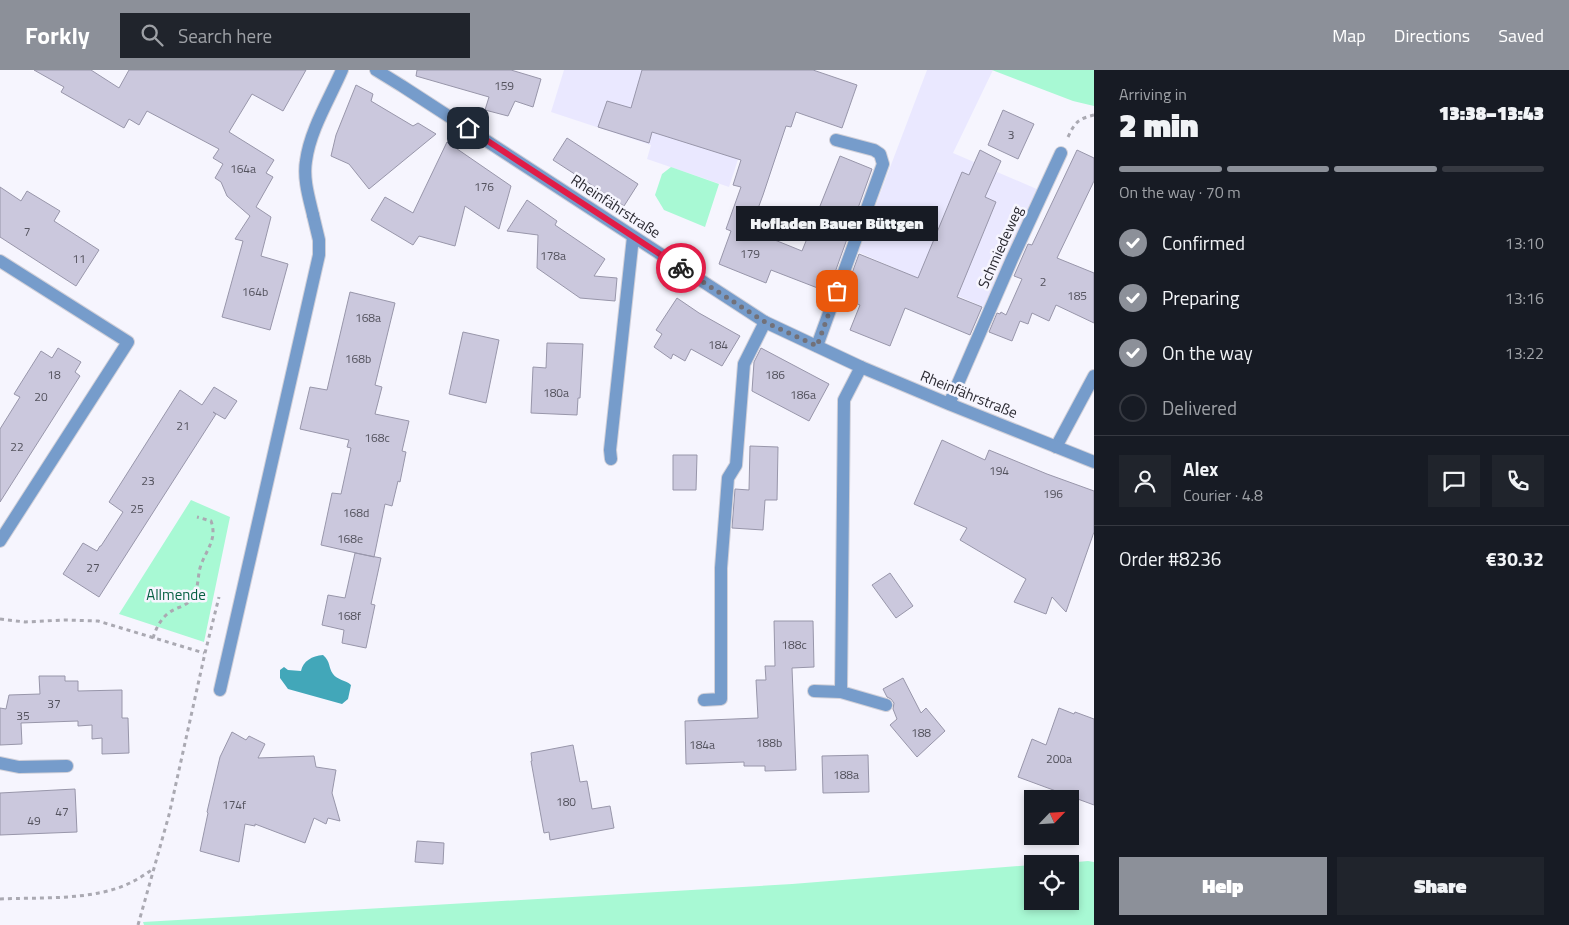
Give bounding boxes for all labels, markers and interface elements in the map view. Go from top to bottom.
search box [120,13,470,58]
text: Forkly [25,17,90,53]
icon: search [138,21,166,49]
text: Search here [178,21,272,50]
text: Map [1332,22,1366,49]
text: Directions [1394,22,1470,49]
text: Saved [1498,22,1544,49]
house number: 159 [494,76,514,95]
text: Arriving in [1119,82,1187,106]
text: 13:38–13:43 [1439,98,1544,127]
text: 2 min [1119,101,1199,149]
pin [447,107,489,149]
icon: home [454,114,482,142]
house number: 3 [1008,125,1014,144]
house number: 164a [230,159,256,178]
street label: Rheinfährstraße [567,168,665,244]
house number: 176 [474,177,494,196]
text: On the way · 70 m [1119,180,1241,204]
street label: Schmiedeweg [972,202,1029,292]
callout: Hofladen Bauer Büttgen [736,206,938,241]
text: Hofladen Bauer Büttgen [751,211,923,235]
house number: 7 [24,222,30,241]
text: Confirmed [1162,228,1245,257]
icon: check [1119,229,1147,257]
text: 13:10 [1505,231,1544,255]
courier [656,243,706,293]
house number: 179 [740,244,760,263]
house number: 178a [540,246,566,265]
house number: 11 [72,249,86,268]
icon: bike [667,254,695,282]
pin [816,270,858,312]
house number: 2 [1040,272,1046,291]
icon: bag [823,277,851,305]
house number: 164b [242,282,268,301]
text: Preparing [1162,283,1239,312]
icon: check [1119,284,1147,312]
house number: 185 [1067,286,1087,305]
text: 13:16 [1505,286,1544,310]
house number: 168a [355,308,381,327]
house number: 184 [708,335,728,354]
text: On the way [1162,338,1253,367]
icon: check [1119,339,1147,367]
text: 13:22 [1505,341,1544,365]
house number: 168b [345,349,371,368]
street label: Rheinfährstraße [917,364,1021,424]
house number: 18 [47,365,61,384]
house number: 186 [765,365,785,384]
house number: 180a [543,383,569,402]
house number: 186a [790,385,816,404]
house number: 20 [34,387,48,406]
text: Delivered [1162,393,1237,422]
house number: 21 [176,416,190,435]
house number: 168c [364,428,390,447]
house number: 22 [10,437,24,456]
text: Alex [1183,454,1218,483]
button: person [1119,455,1171,507]
button: chat [1428,455,1480,507]
button: phone [1492,455,1544,507]
house number: 194 [989,461,1009,480]
house number: 23 [141,471,155,490]
text: Courier · 4.8 [1183,483,1263,507]
house number: 196 [1043,484,1063,503]
house number: 25 [130,499,144,518]
house number: 168d [343,503,369,522]
house number: 168e [337,529,363,548]
text: Order #8236 [1119,544,1221,573]
text: €30.32 [1486,544,1544,573]
house number: 27 [86,558,100,577]
park label: Allmende [146,583,206,606]
house number: 168f [337,606,361,625]
house number: 188c [781,635,807,654]
house number: 37 [47,694,61,713]
house number: 35 [16,706,30,725]
house number: 188 [911,723,931,742]
house number: 188b [756,733,782,752]
house number: 184a [689,735,715,754]
house number: 200a [1046,749,1072,768]
house number: 188a [833,765,859,784]
north arrow [1024,790,1079,845]
map controls [1024,790,1079,910]
house number: 180 [556,792,576,811]
house number: 174f [222,795,246,814]
house number: 47 [55,802,69,821]
house number: 49 [27,811,41,830]
button: locate [1024,855,1079,910]
button: Help [1119,857,1327,915]
button: Share [1337,857,1544,915]

